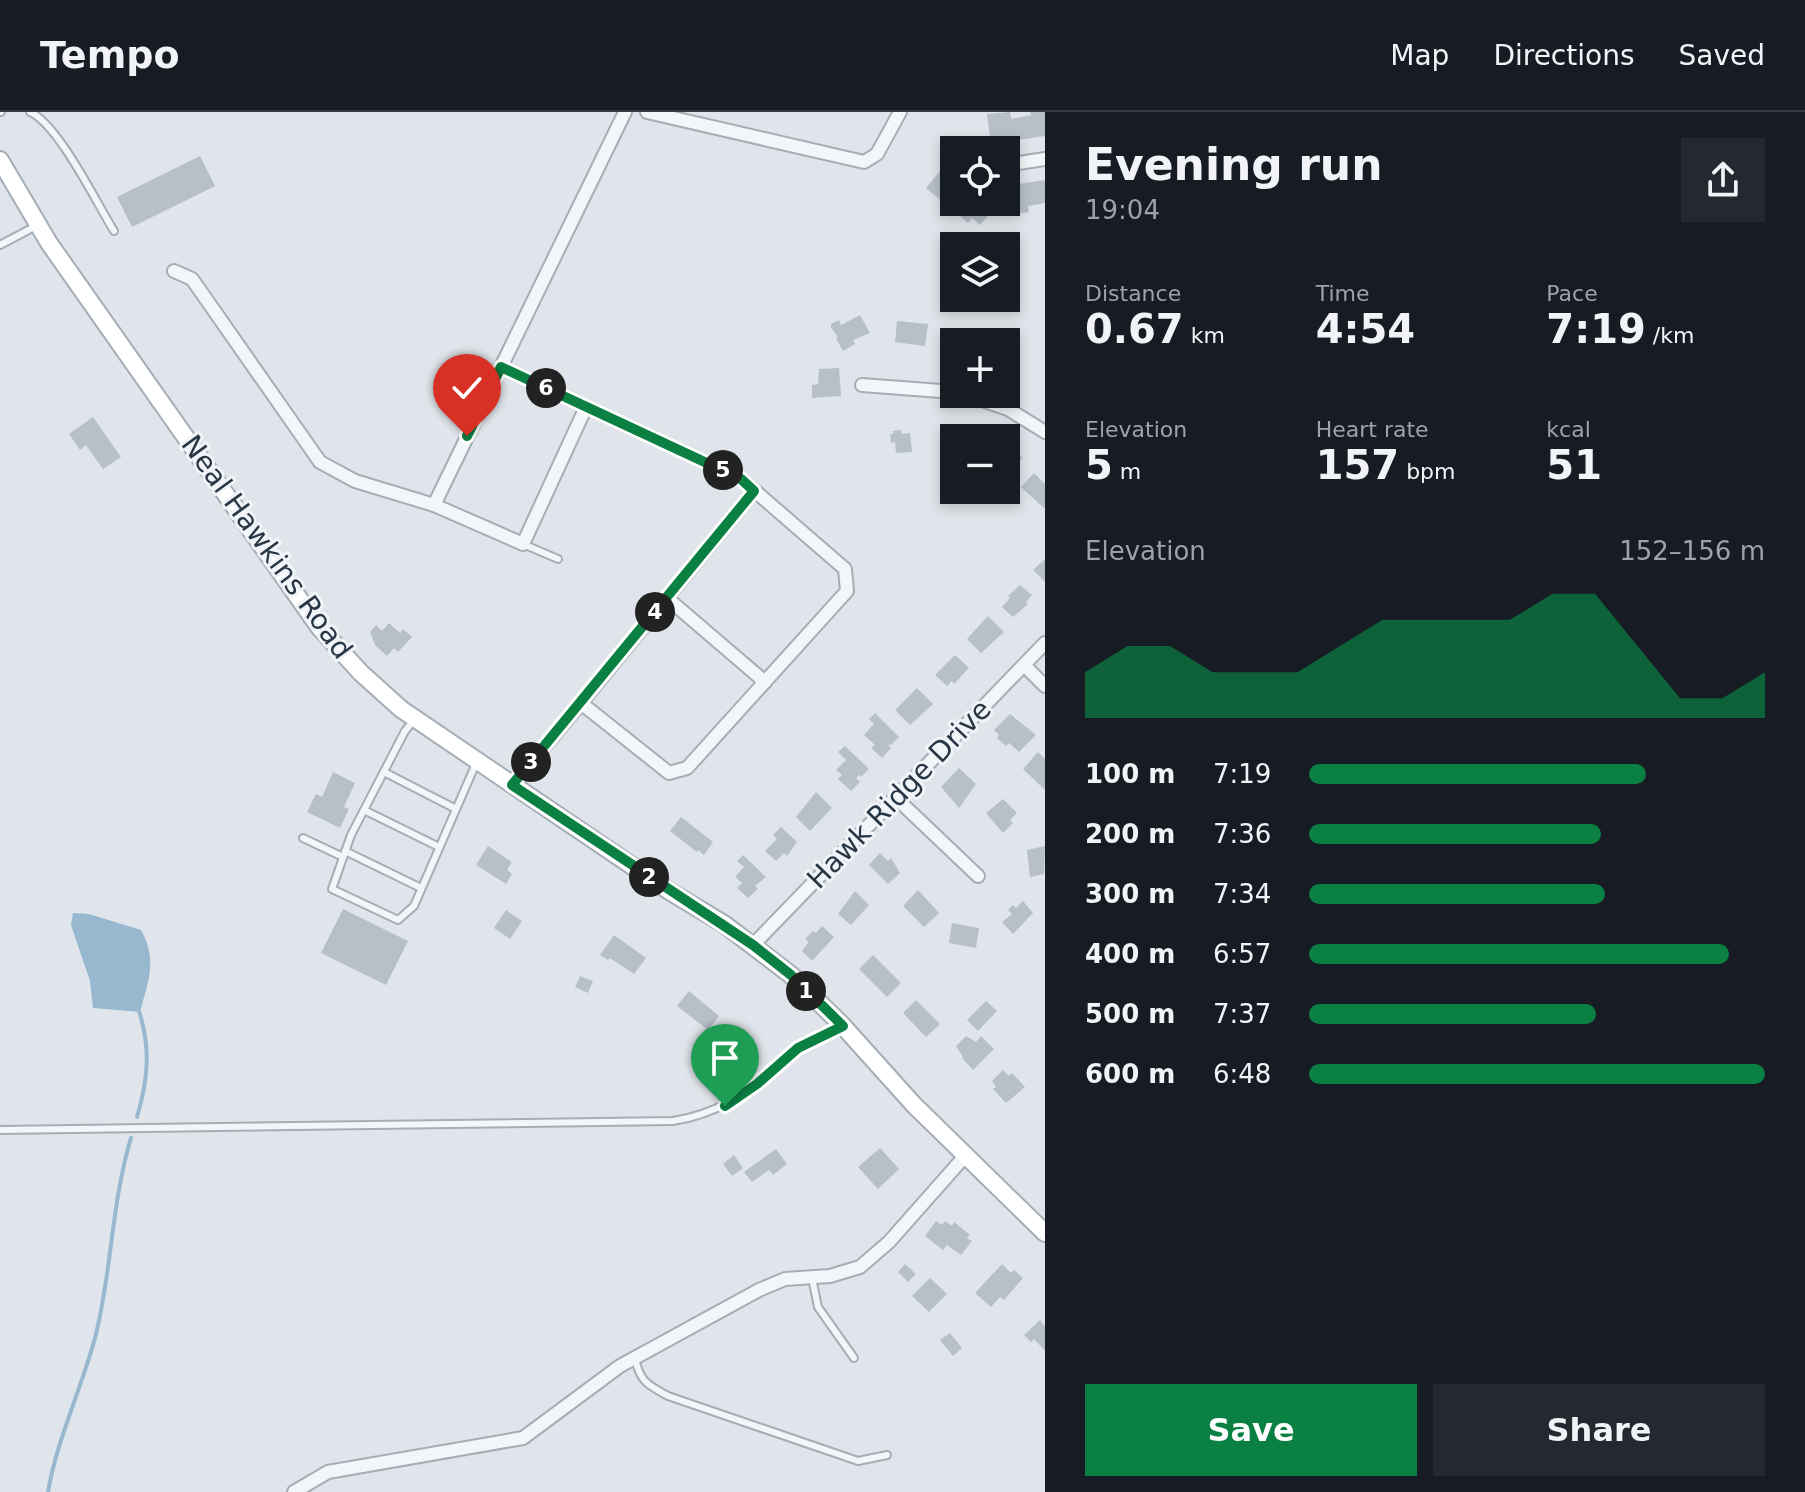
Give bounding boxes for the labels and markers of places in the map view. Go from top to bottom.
pin [433,354,501,436]
pin: 6 [526,368,566,408]
pin: 5 [703,450,743,490]
pin: 4 [635,592,675,632]
pin: 3 [511,742,551,782]
pin: 2 [629,857,669,897]
pin: 1 [786,971,826,1011]
pin [691,1024,759,1106]

